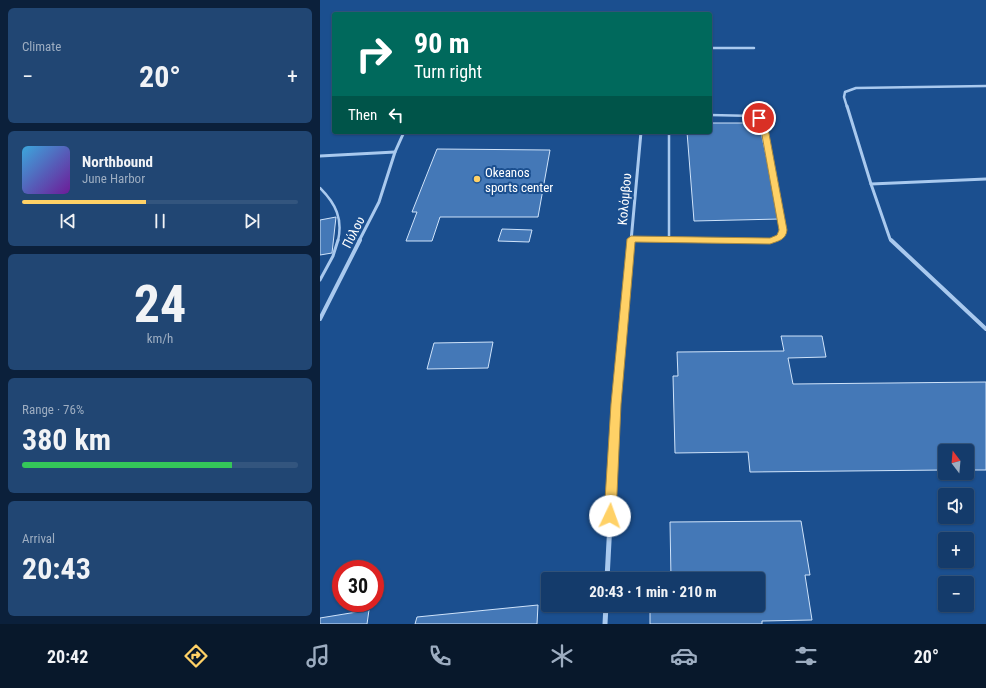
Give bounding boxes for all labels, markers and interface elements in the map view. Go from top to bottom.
text: 90 m [414,27,470,60]
icon: right [348,28,400,80]
text: Climate [22,39,61,54]
text: 20° [139,59,181,94]
text: Turn right [414,61,482,82]
text: − [22,64,33,89]
text: + [287,64,298,89]
pin [742,101,776,135]
icon: left [385,104,407,126]
text: Then [348,106,377,124]
icon: arrive [748,107,770,129]
text: Northbound [82,153,153,171]
place label: Okeanos sports center [485,165,553,195]
text: June Harbor [82,171,145,186]
street label: Κολόμβου [615,172,634,226]
marker: Okeanos sports center [472,174,482,184]
icon: previous [57,210,79,232]
icon: pause [149,210,171,232]
icon: next [241,210,263,232]
street label: Πύλου [339,214,368,251]
text: 24 [134,274,186,335]
text: km/h [147,331,173,346]
text: Range · 76% [22,402,84,417]
text: 380 km [22,422,111,457]
north arrow [938,444,974,480]
map controls [938,444,974,612]
button: sound [938,488,974,524]
position arrow [589,495,631,537]
text: Arrival [22,531,55,546]
button: + [938,532,974,568]
text: 20:43 [22,551,91,586]
speed limit sign: 30 [332,560,384,612]
button: − [938,576,974,612]
text: 20:43 · 1 min · 210 m [589,583,717,601]
icon: directions [182,642,210,670]
icon: music [304,642,332,670]
icon: phone [426,642,454,670]
icon: climate [548,642,576,670]
icon: car [670,642,698,670]
icon: filters [792,642,820,670]
text: 20:42 [47,646,88,667]
text: 20° [914,646,939,667]

